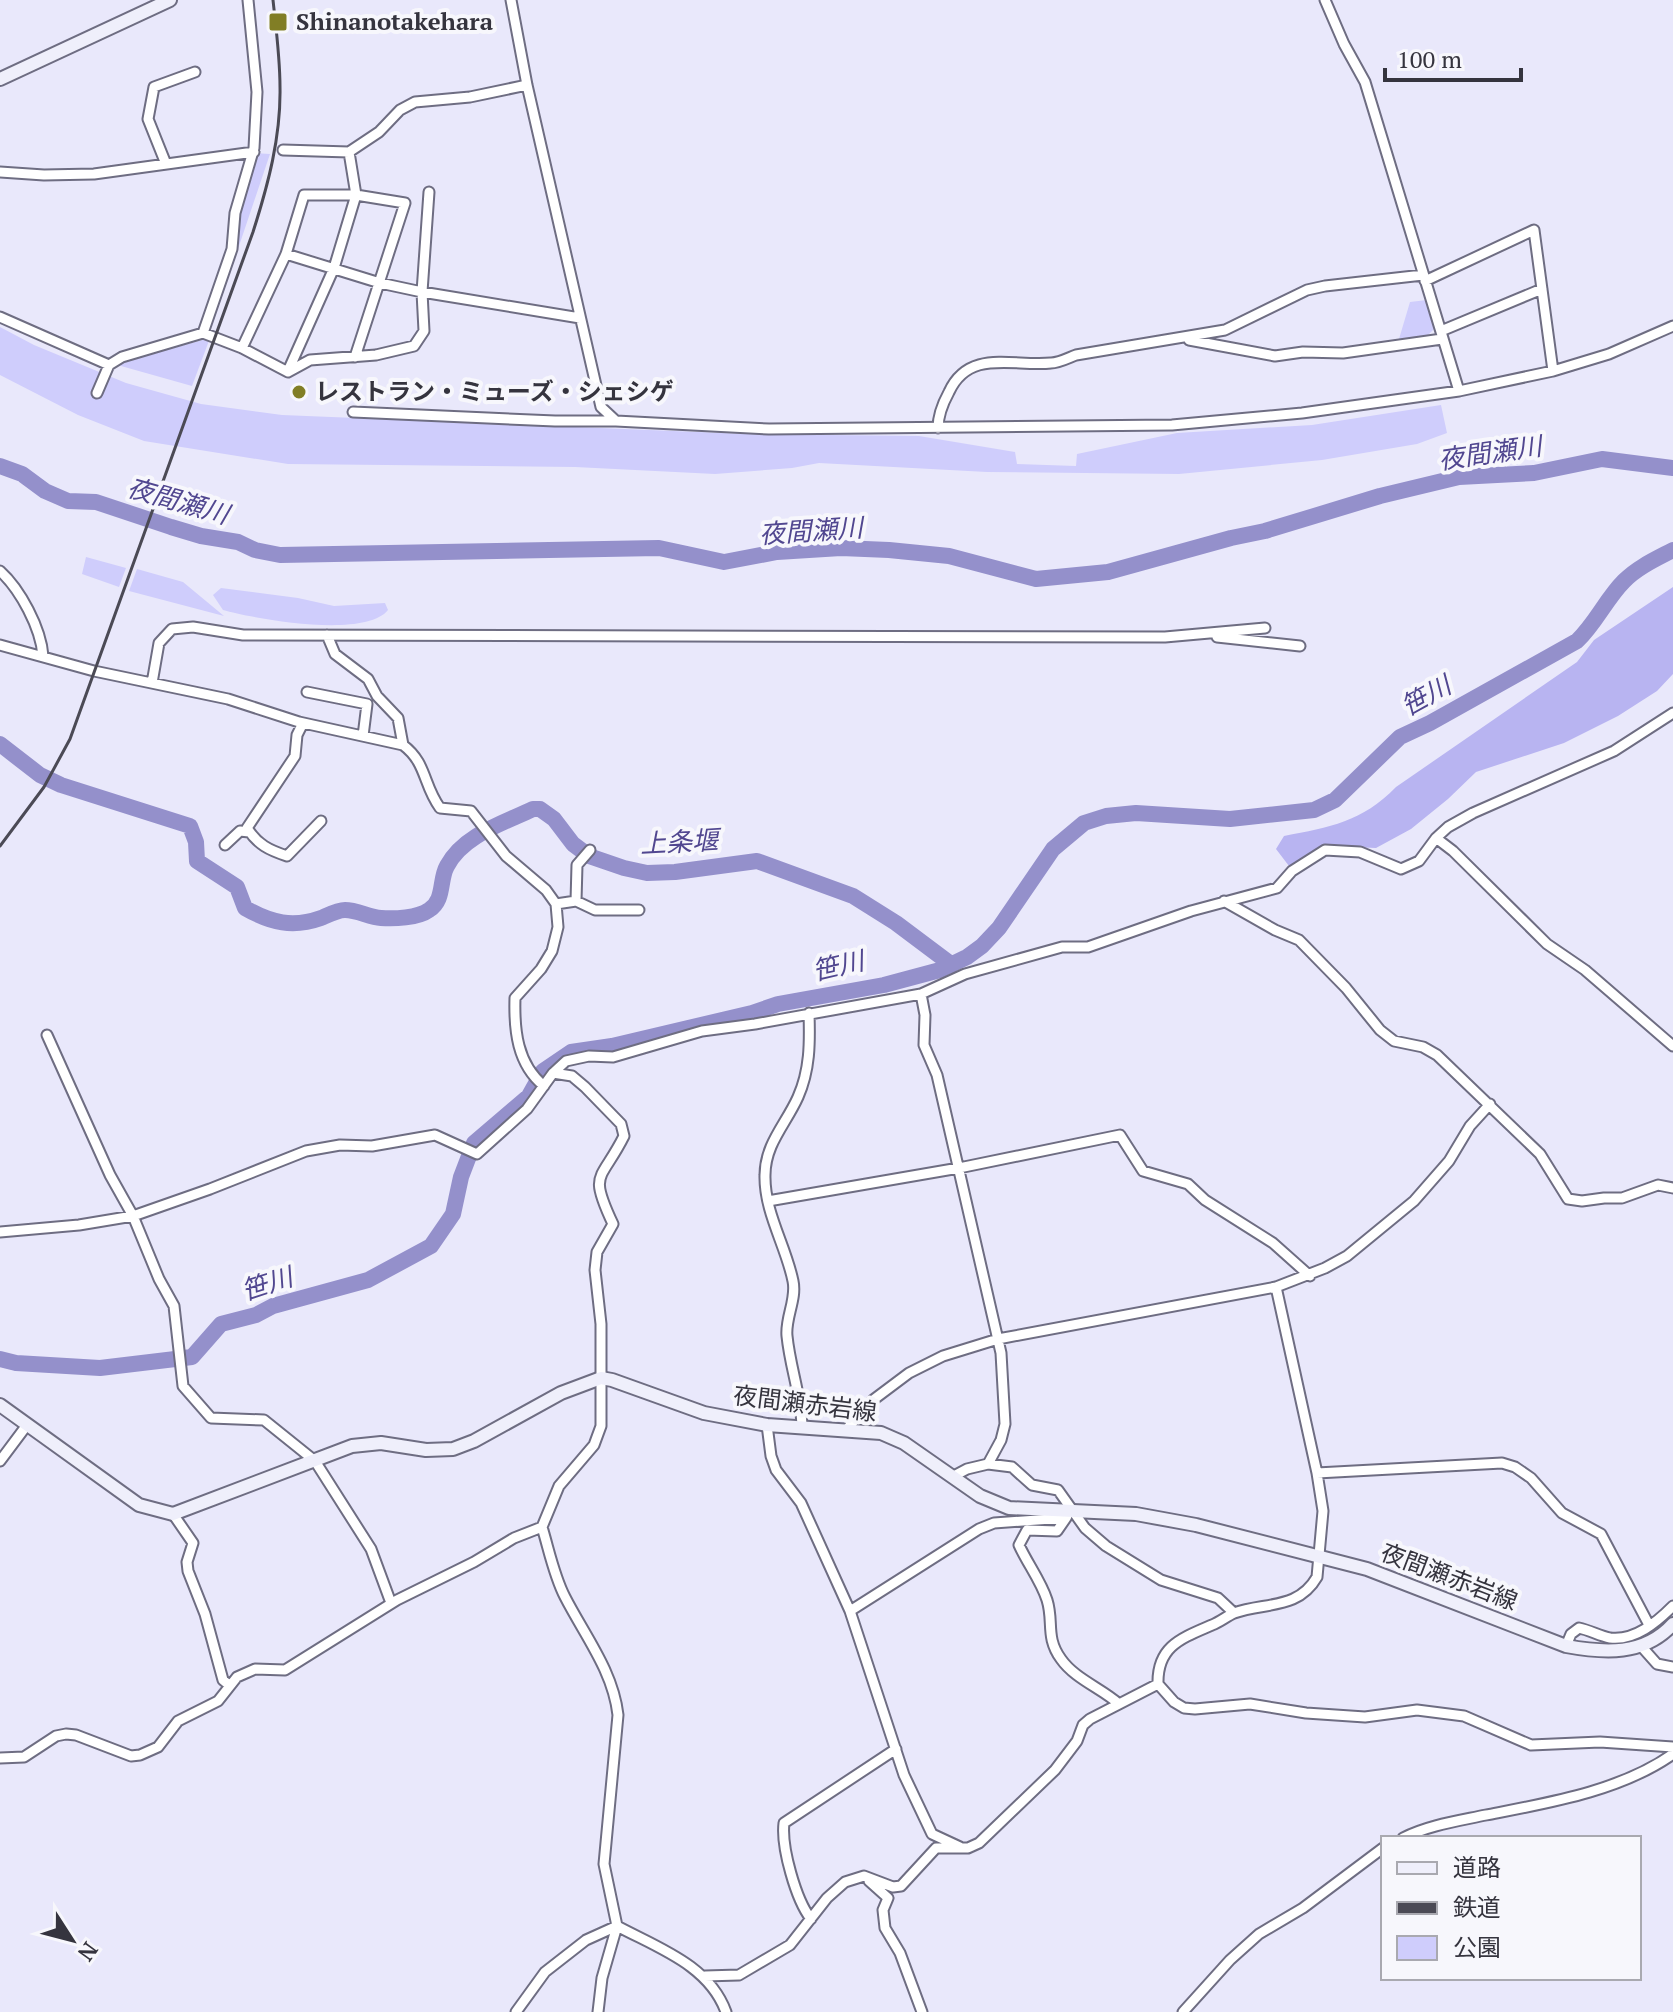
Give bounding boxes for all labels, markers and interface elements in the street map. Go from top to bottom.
place label: Shinanotakehara [296,5,494,37]
marker: Shinanotakehara [267,11,289,33]
scale bar [1385,32,1521,82]
text: 100 m [1397,43,1462,75]
place label: レストラン・ミューズ・シェシゲ [315,375,674,407]
marker: レストラン・ミューズ・シェシゲ [290,383,308,401]
water label: 夜間瀬川 [1436,428,1547,476]
water label: 夜間瀬川 [124,469,236,532]
water label: 夜間瀬川 [758,509,867,551]
water label: 笹川 [1395,666,1459,723]
water label: 上条堰 [639,822,723,860]
water label: 笹川 [809,942,870,987]
water label: 笹川 [237,1258,300,1307]
street label: 夜間瀬赤岩線 [732,1378,879,1428]
street label: 夜間瀬赤岩線 [1376,1535,1522,1617]
legend [1381,1836,1641,1980]
text: 道路 [1453,1851,1501,1883]
text: 鉄道 [1453,1891,1501,1923]
north arrow [32,1900,112,1980]
text: 公園 [1453,1931,1501,1963]
text: N [72,1937,105,1968]

